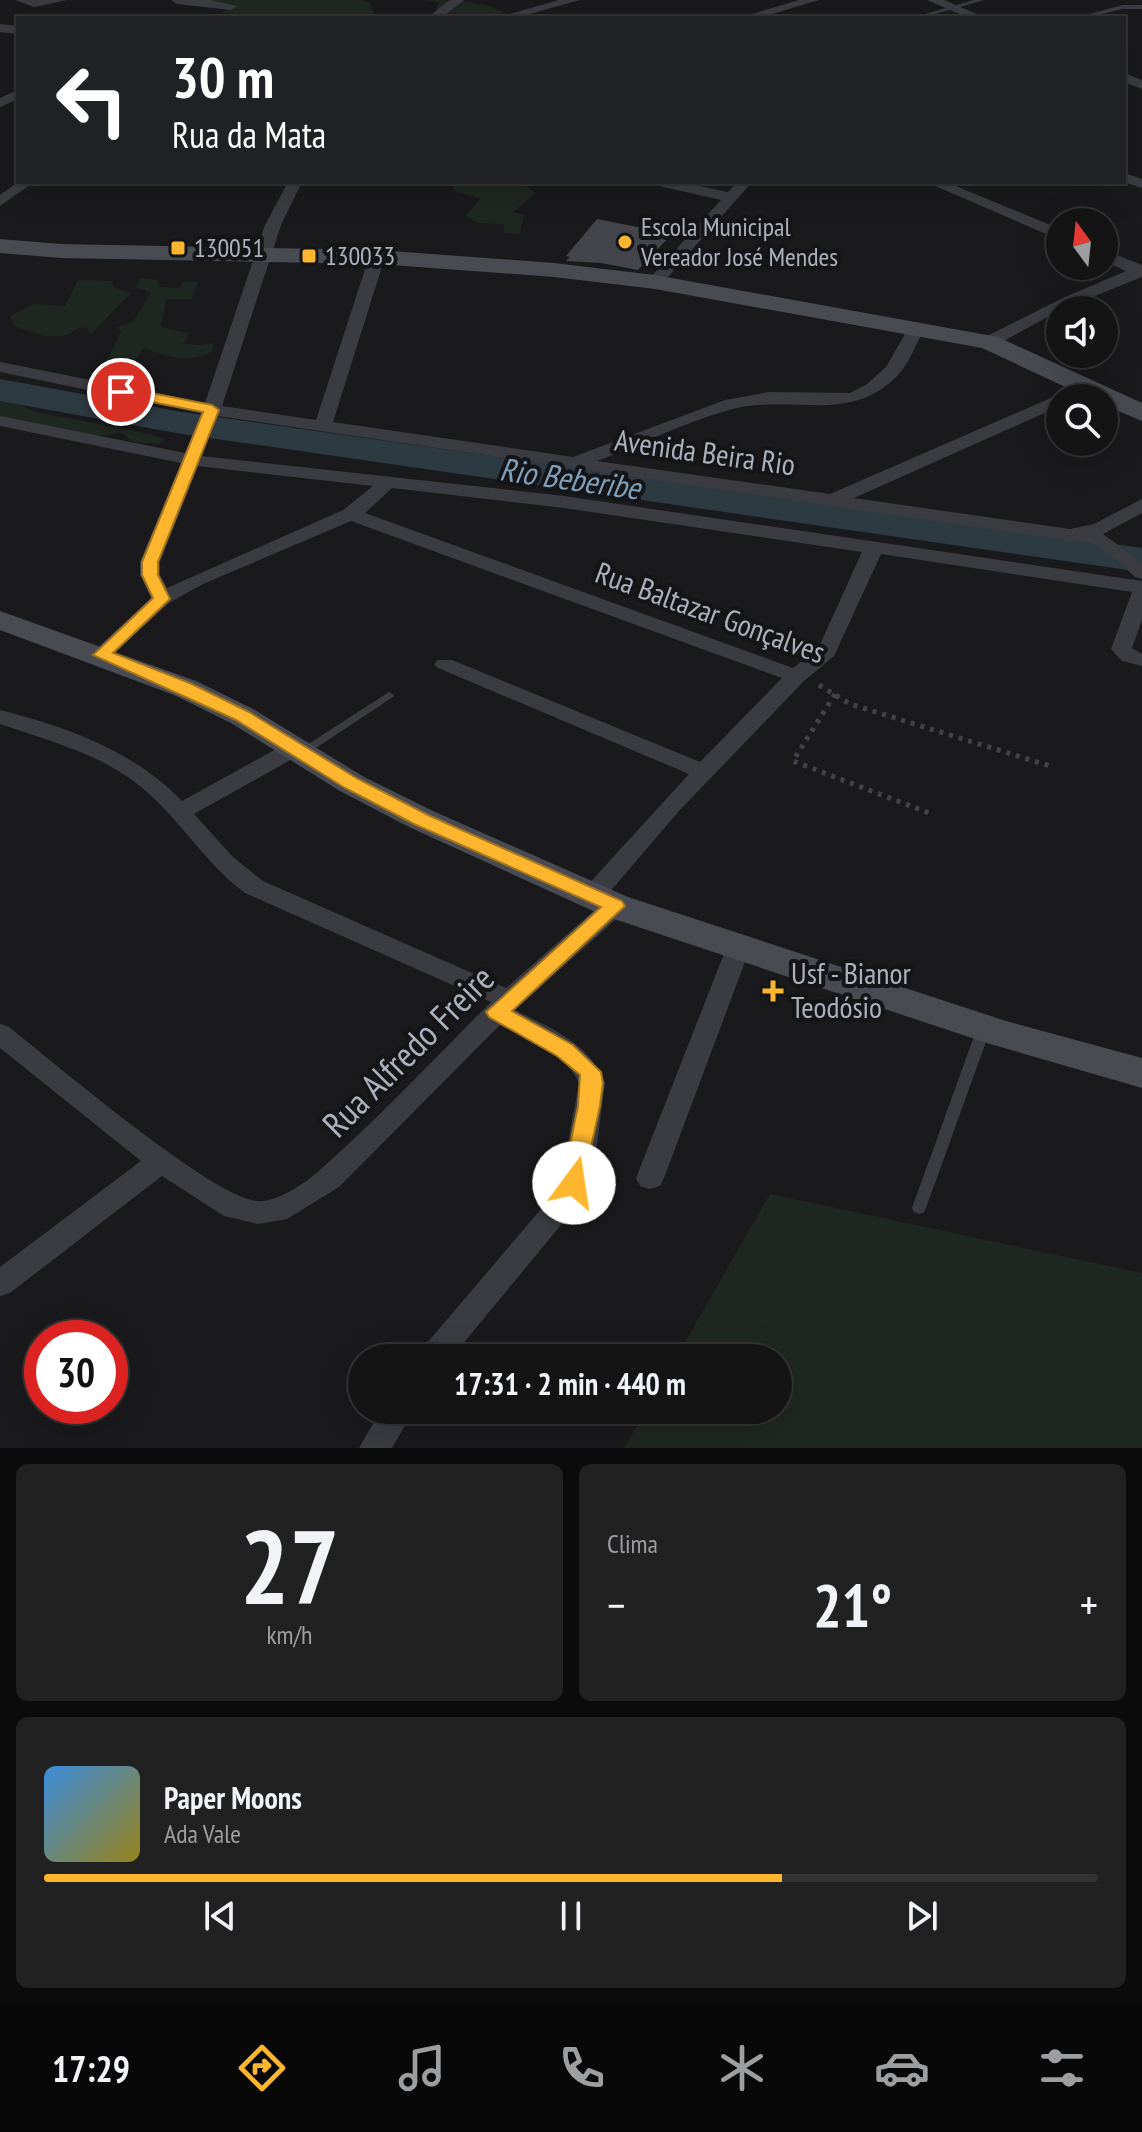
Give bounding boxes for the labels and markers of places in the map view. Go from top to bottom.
place label: Escola Municipal Vereador José Mendes [640,210,838,273]
place label: 130051 [194,231,264,264]
marker: Escola Municipal Vereador José Mendes [616,233,634,251]
marker: 130051 [169,239,187,257]
place label: 130033 [325,239,395,272]
marker: 130033 [300,247,318,265]
pin [87,358,155,426]
place label: Usf - Bianor Teodósio [791,953,911,1026]
marker: Usf - Bianor Teodósio [762,980,784,1002]

